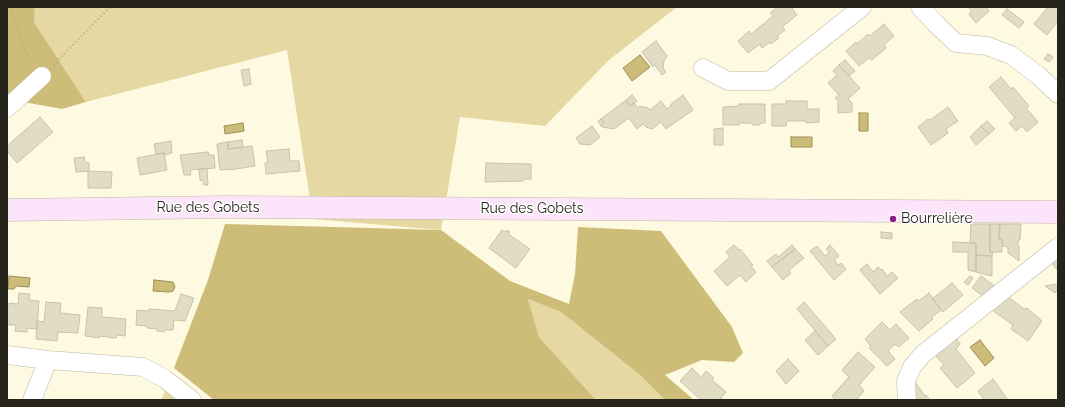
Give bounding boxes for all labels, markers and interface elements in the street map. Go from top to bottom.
street label: Rue des Gobets [157,200,259,216]
street label: Rue des Gobets [481,201,583,217]
place label: Bourrelière [901,211,973,227]
marker: Bourrelière [888,214,898,224]

